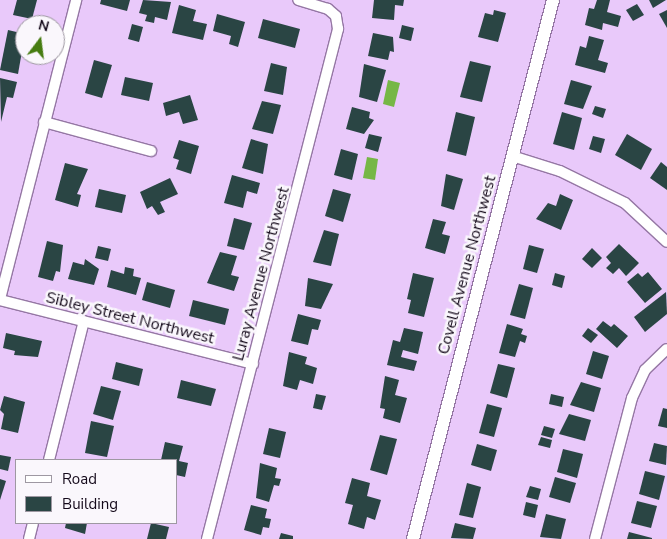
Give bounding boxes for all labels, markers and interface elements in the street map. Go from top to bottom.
north arrow [15,15,65,65]
text: N [36,15,51,37]
street label: Covell Avenue Northwest [434,173,500,357]
street label: Luray Avenue Northwest [229,185,293,363]
street label: Sibley Street Northwest [44,288,216,348]
legend [15,459,178,524]
text: Road [62,469,97,489]
text: Building [62,494,118,514]

